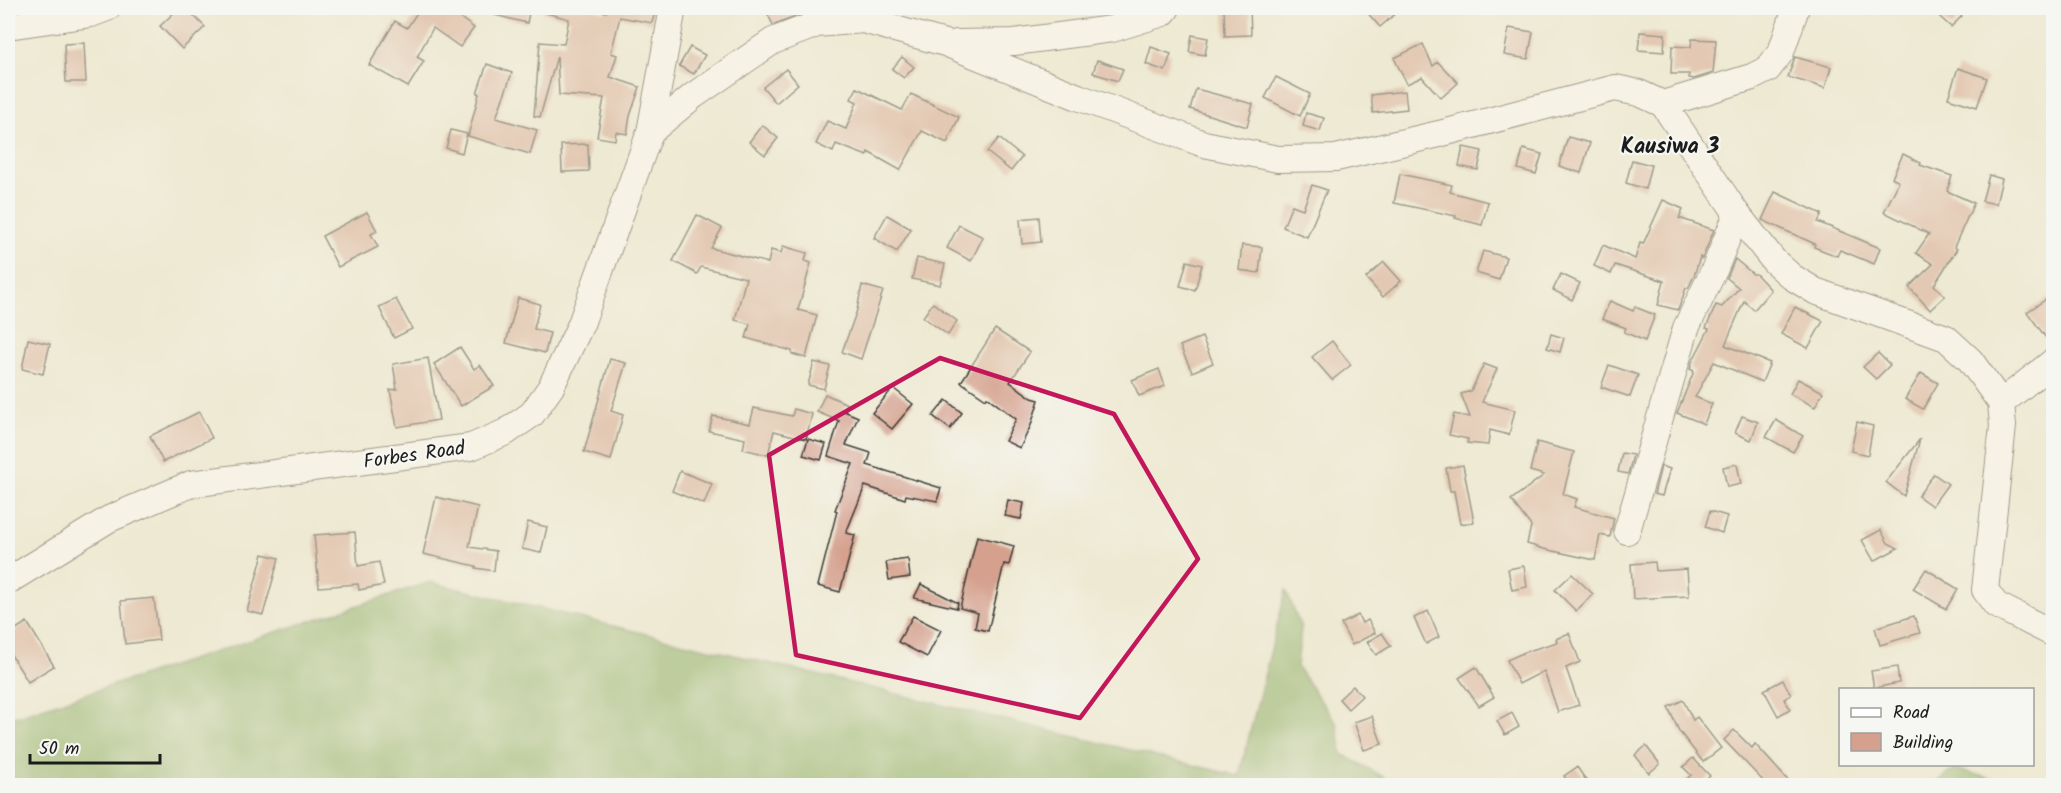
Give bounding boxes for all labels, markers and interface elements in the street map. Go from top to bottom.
district label: Kausiwa 3 [1621,130,1719,165]
street label: Forbes Road [361,433,468,479]
legend [1839,688,2034,766]
text: Road [1893,699,1930,728]
scale bar [30,727,160,765]
text: Building [1893,729,1953,758]
text: 50 m [39,735,79,764]

